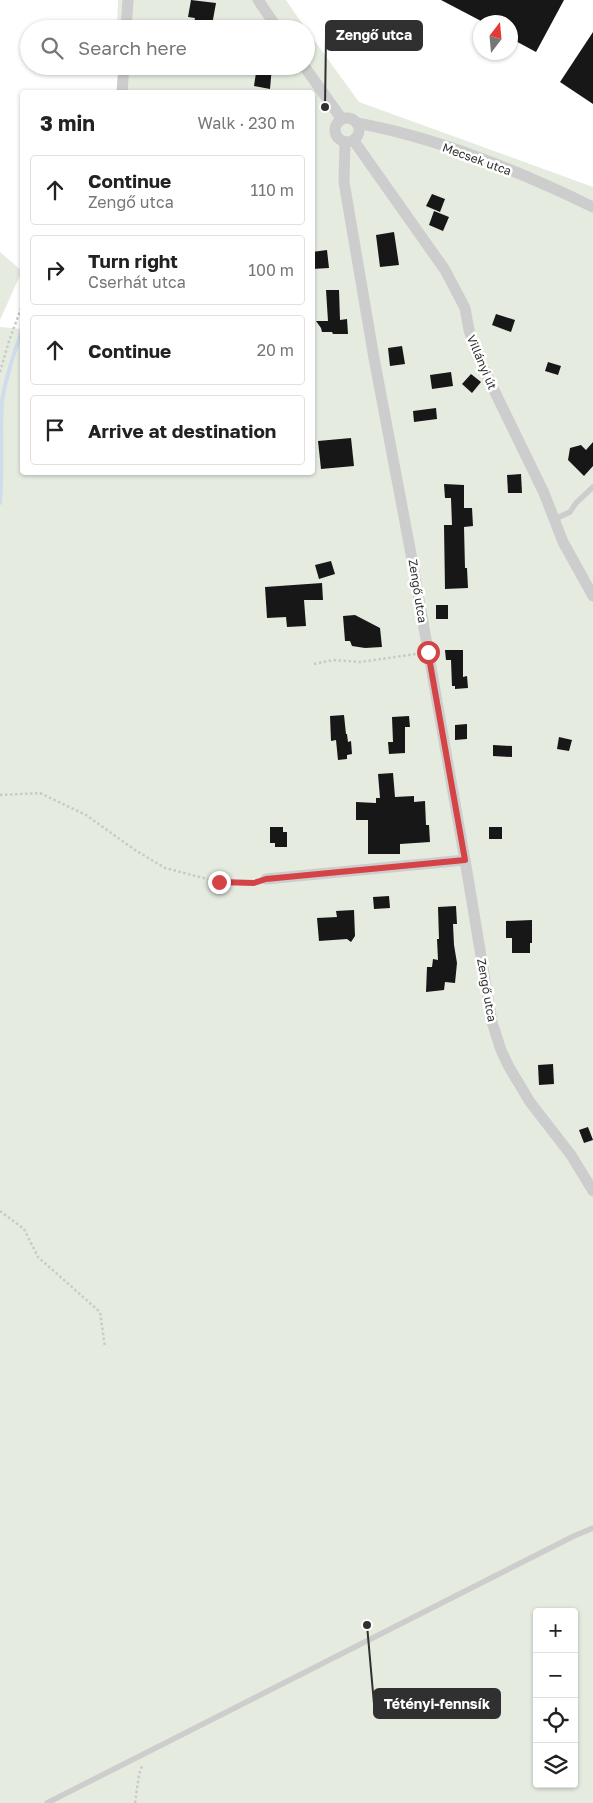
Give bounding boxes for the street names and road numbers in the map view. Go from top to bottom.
street label: Mecsek utca [440,140,514,178]
street label: Villányi út [464,332,500,392]
street label: Zengő utca [406,558,430,624]
street label: Zengő utca [474,957,500,1023]

